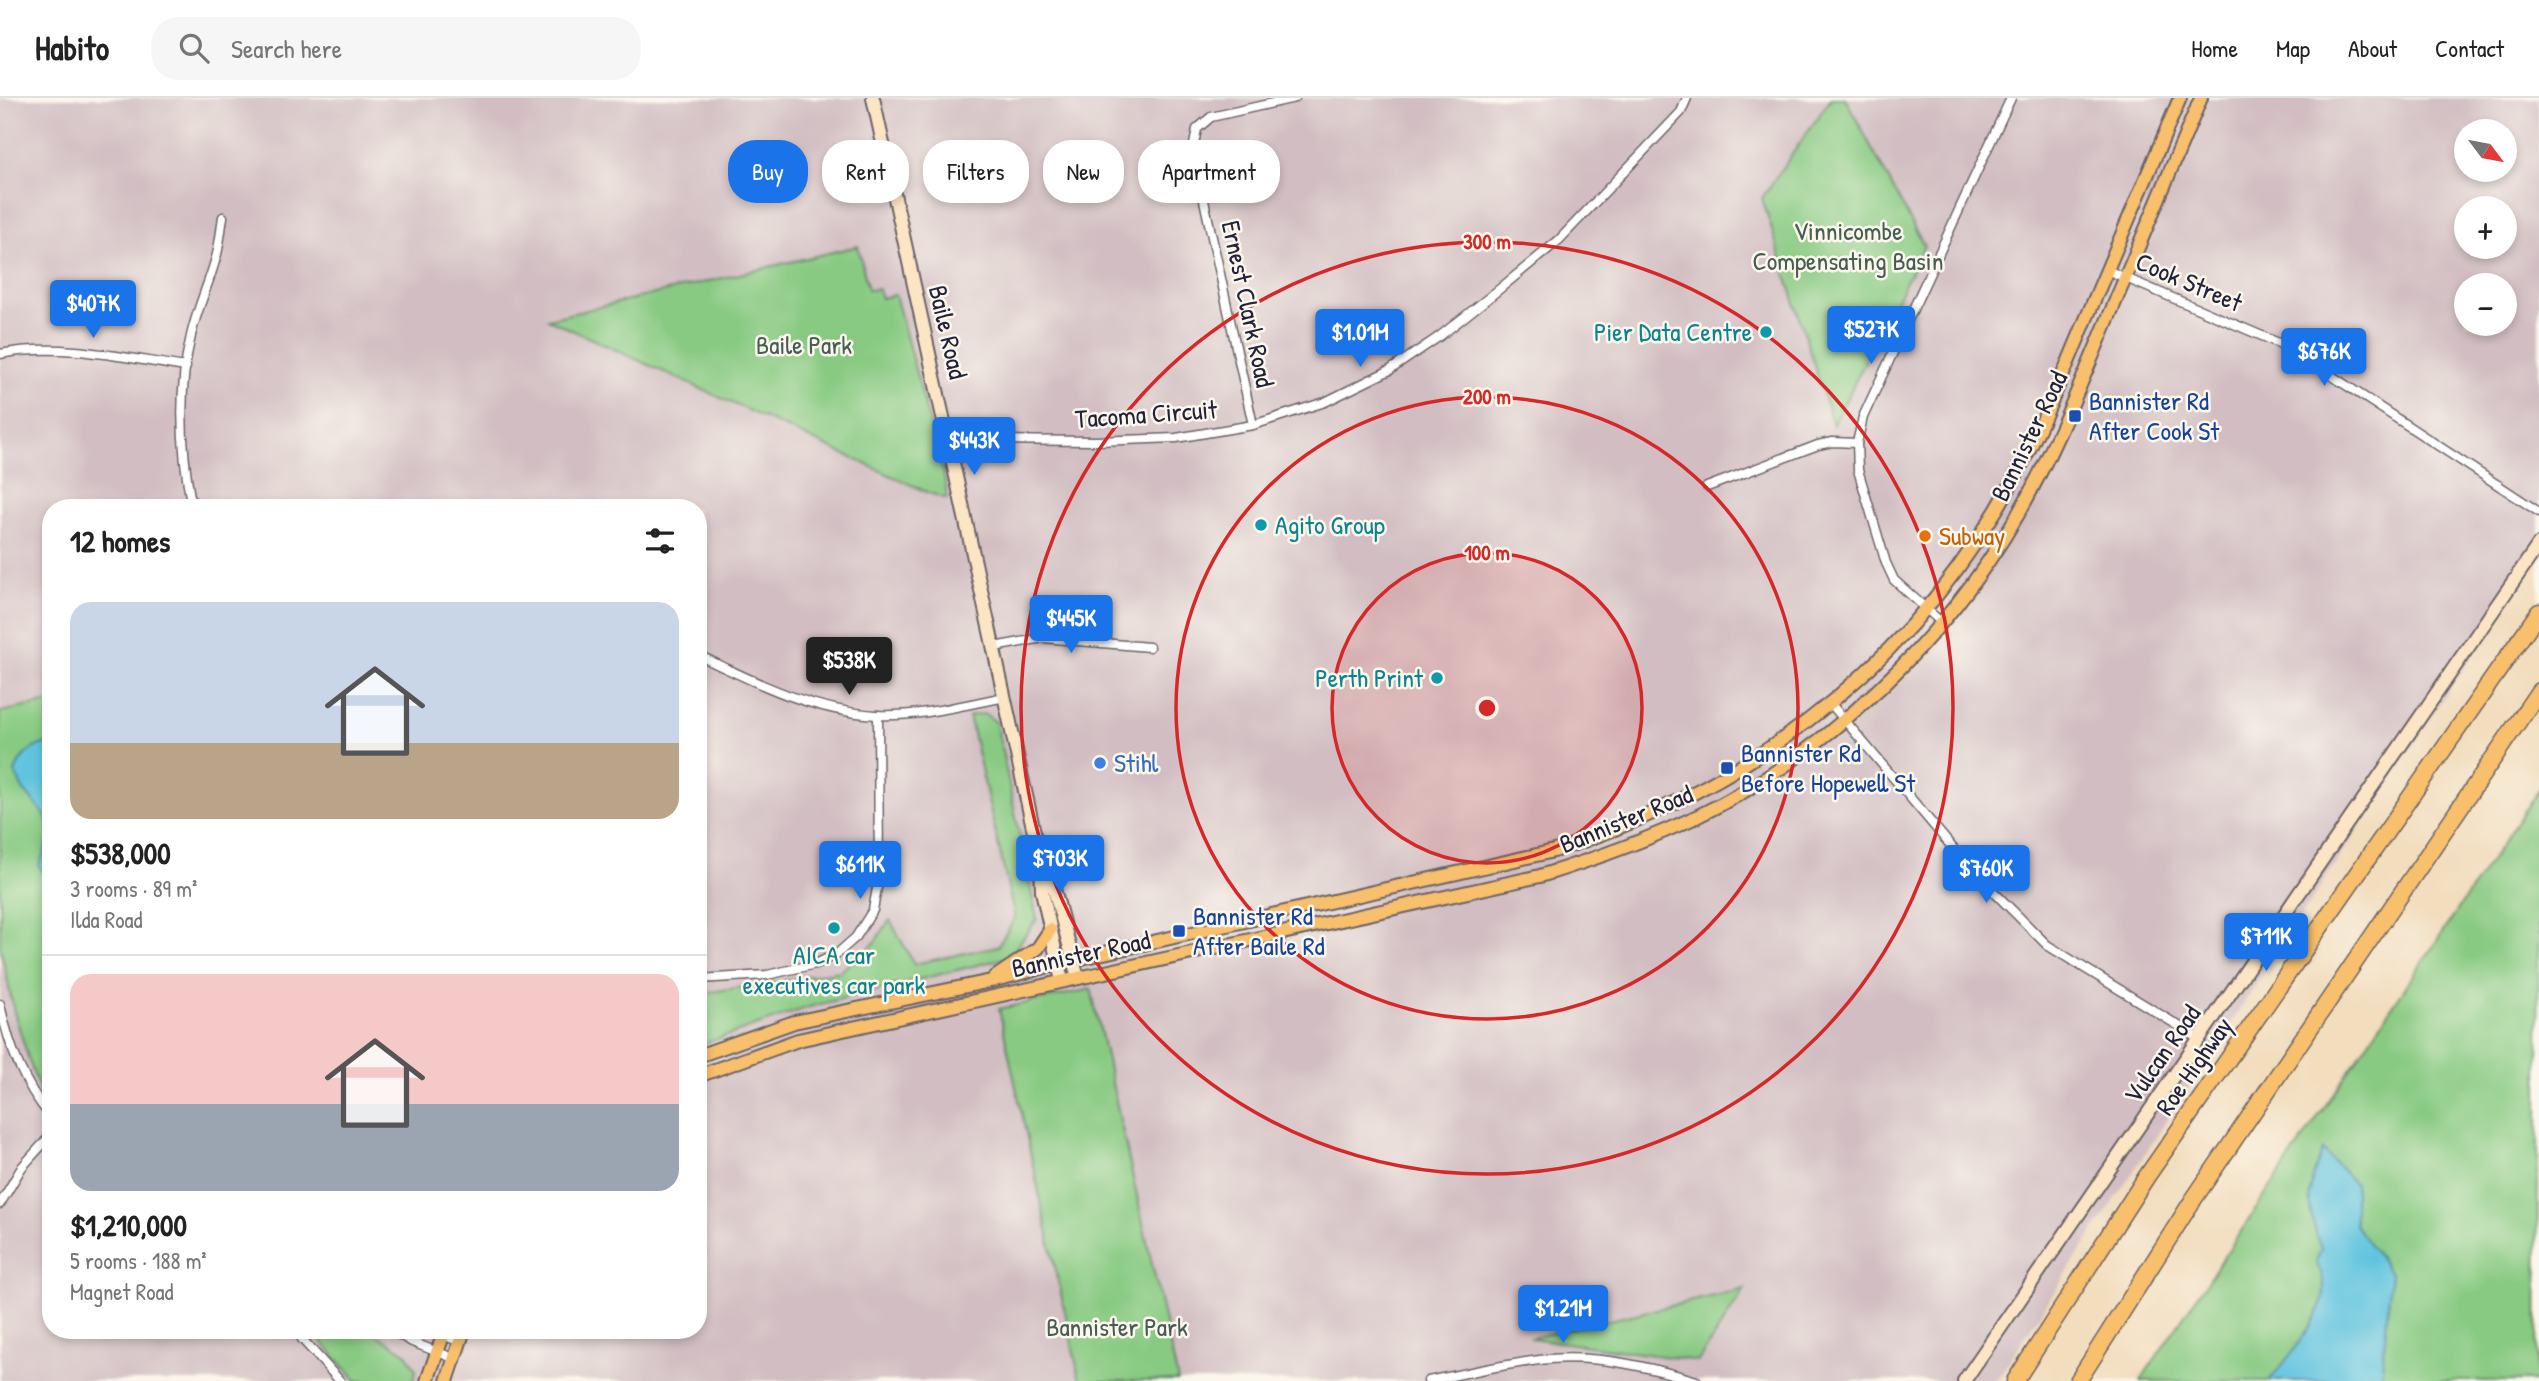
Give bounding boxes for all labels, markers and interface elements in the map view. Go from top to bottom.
search box [151,17,641,80]
text: Habito [35,26,109,70]
icon: search [175,29,213,67]
text: Search here [231,31,342,66]
text: Home [2191,32,2238,64]
text: Map [2276,32,2310,64]
text: About [2348,32,2397,64]
text: Contact [2435,32,2504,64]
north arrow [2454,119,2516,182]
map controls [2454,119,2517,336]
chip: Buy [728,140,808,203]
chip: Rent [822,140,909,203]
chip: Filters [923,140,1029,203]
chip: New [1043,140,1124,203]
chip: Apartment [1138,140,1280,203]
button: + [2454,196,2517,259]
park label: Vinnicombe Compensating Basin [1753,213,1943,278]
street label: Ernest Clark Road [1214,217,1283,390]
text: 300 m [1463,227,1511,256]
street label: Cook Street [2131,243,2249,320]
button: − [2454,273,2517,336]
pin: $407K [44,280,142,340]
street label: Baile Road [921,282,976,382]
text: $407K [66,287,120,318]
pin: $527K [1822,306,1920,366]
pin: $1.01M [1303,310,1417,369]
text: $527K [1843,313,1899,344]
place label: Pier Data Centre [1594,314,1752,349]
text: $1.01M [1331,316,1389,347]
marker: Pier Data Centre [1758,324,1774,340]
park label: Baile Park [756,327,852,362]
pin: $676K [2275,328,2373,388]
text: $676K [2297,335,2351,366]
street label: Bannister Road [1982,365,2075,507]
text: 200 m [1463,382,1511,411]
place label: Bannister Rd After Cook St [2089,383,2220,448]
street label: Tacoma Circuit [1074,391,1219,436]
marker: Bannister Rd After Cook St [2067,408,2083,424]
pin: $443K [925,418,1023,477]
text: $443K [948,424,1000,455]
place label: Agito Group [1275,507,1385,542]
marker: Agito Group [1253,517,1269,533]
place label: Subway [1939,518,2005,553]
text: 12 homes [70,521,170,561]
icon: filters [641,522,679,560]
marker: Subway [1917,528,1933,544]
text: 100 m [1464,538,1510,567]
pin: $445K [1022,596,1120,655]
text: $445K [1046,602,1096,633]
pin: $538K [800,638,898,697]
text: $538K [822,644,876,675]
icon: home [312,648,438,774]
place label: Perth Print [1315,660,1424,695]
marker: Perth Print [1429,670,1445,686]
centre of rings [1475,696,1499,720]
place label: Bannister Rd Before Hopewell St [1741,735,1916,800]
place label: Stihl [1114,745,1159,780]
marker: Stihl [1092,755,1108,771]
marker: Bannister Rd Before Hopewell St [1719,760,1735,776]
street label: Bannister Road [1554,776,1698,861]
text: $538,000 [70,833,171,873]
pin: $703K [1011,836,1109,895]
pin: $611K [811,842,909,901]
text: $703K [1032,842,1088,873]
pin: $760K [1937,846,2035,905]
text: $611K [835,848,885,879]
text: $760K [1959,852,2013,883]
text: 3 rooms · 89 m² [70,873,197,904]
place label: Bannister Rd After Baile Rd [1193,898,1325,963]
text: Ilda Road [70,904,143,935]
pin: $711K [2217,914,2315,973]
marker: AICA car executives car park [826,920,842,936]
text: $711K [2240,920,2292,951]
street label: Bannister Road [1008,922,1153,985]
marker: Bannister Rd After Baile Rd [1171,923,1187,939]
place label: AICA car executives car park [743,937,926,1002]
street label: Vulcan Road [2115,998,2208,1110]
street label: Roe Highway [2147,1010,2240,1122]
icon: home [312,1020,438,1146]
text: $1,210,000 [70,1205,187,1245]
text: 5 rooms · 188 m² [70,1245,207,1276]
text: Magnet Road [70,1276,173,1307]
pin: $1.21M [1506,1286,1620,1345]
text: $1.21M [1534,1292,1592,1323]
park label: Bannister Park [1046,1309,1188,1344]

